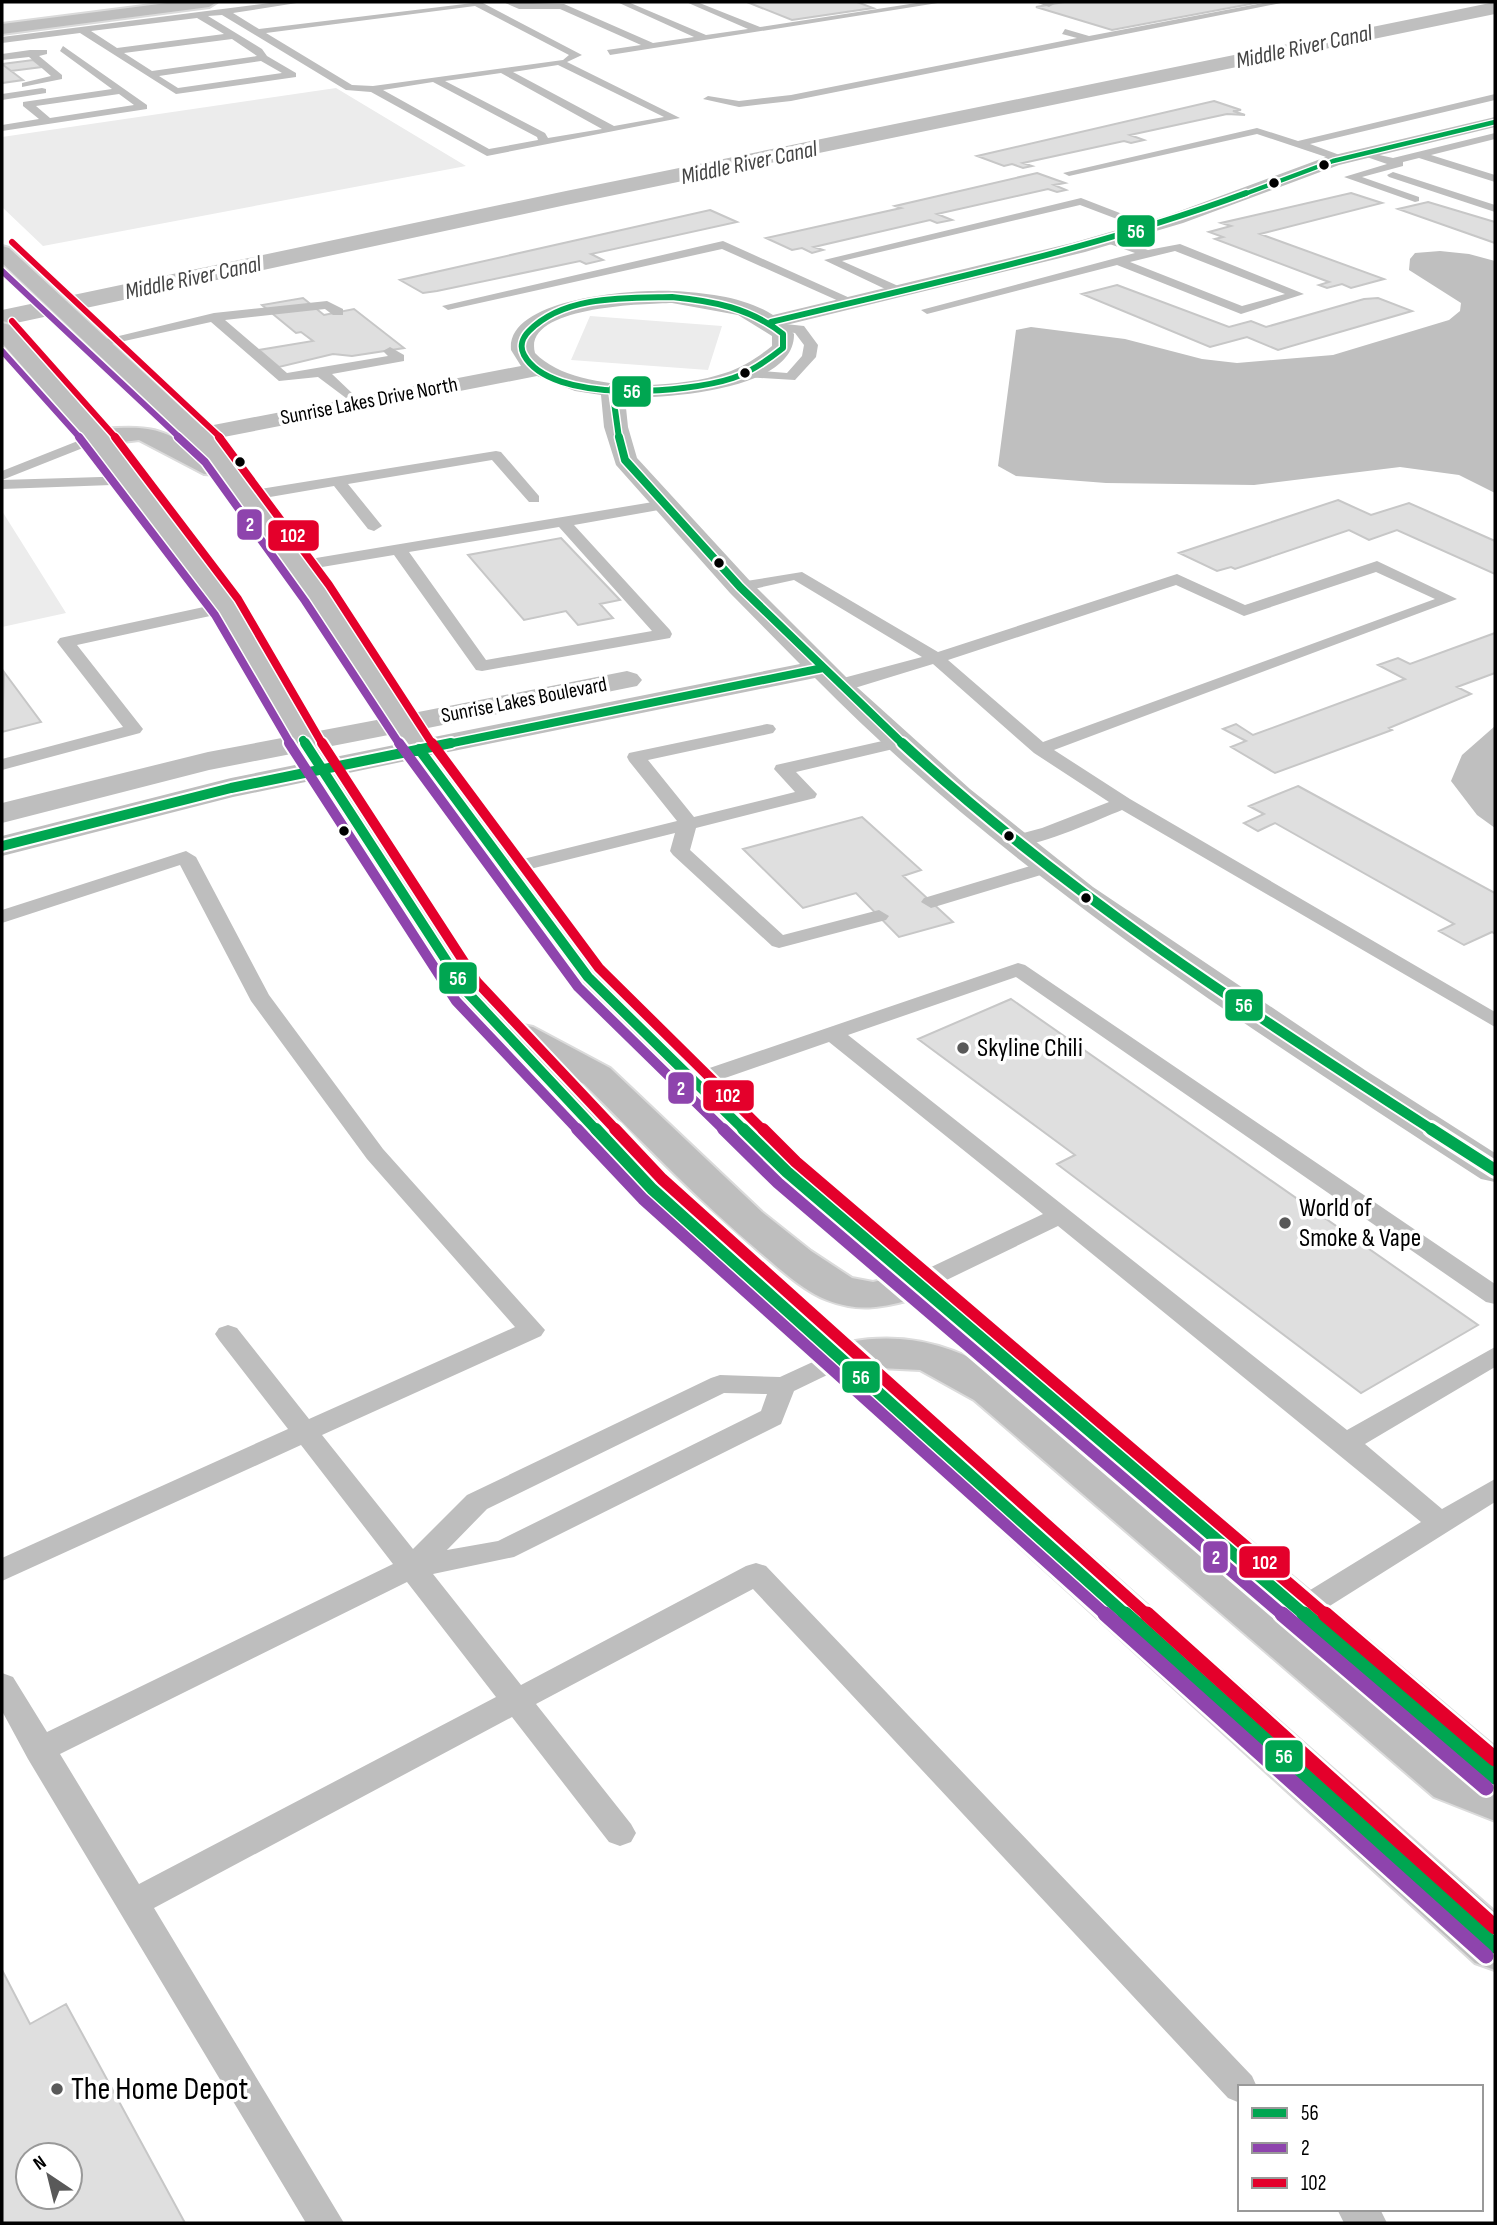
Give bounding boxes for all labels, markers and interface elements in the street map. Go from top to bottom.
water label: Middle River Canal [1233,19,1375,75]
water label: Middle River Canal [678,135,820,191]
unlabelled marker [1317,158,1331,172]
unlabelled marker [1267,176,1281,190]
line badge: 56 [1116,214,1156,248]
text: 56 [1127,221,1145,244]
water label: Middle River Canal [122,250,264,306]
unlabelled marker [738,366,752,380]
street label: Sunrise Lakes Drive North [278,372,460,430]
line badge: 56 [611,375,652,408]
text: 56 [623,381,641,404]
unlabelled marker [233,455,247,469]
line badge: 2 [236,508,263,541]
text: 2 [246,514,254,537]
line badge: 102 [267,519,320,552]
text: 102 [281,525,305,548]
unlabelled marker [712,556,726,570]
street label: Sunrise Lakes Boulevard [439,672,609,728]
unlabelled marker [337,824,351,838]
unlabelled marker [1002,829,1016,843]
unlabelled marker [1079,891,1093,905]
line badge: 56 [438,961,478,995]
text: 56 [449,968,467,991]
line badge: 56 [1224,988,1264,1022]
text: 56 [1235,995,1253,1018]
place label: Skyline Chili [977,1033,1083,1064]
marker: Skyline Chili [955,1040,971,1056]
line badge: 2 [667,1071,695,1105]
text: 2 [677,1078,685,1101]
line badge: 102 [702,1079,755,1112]
text: 102 [716,1085,740,1108]
place label: World of Smoke & Vape [1299,1193,1421,1254]
marker: World of Smoke & Vape [1277,1215,1293,1231]
line badge: 56 [841,1360,881,1394]
text: 56 [852,1367,870,1390]
line badge: 2 [1202,1540,1229,1574]
line badge: 102 [1238,1545,1291,1579]
text: 2 [1212,1547,1220,1570]
text: 102 [1253,1552,1277,1575]
line badge: 56 [1264,1739,1304,1773]
text: 56 [1275,1746,1293,1769]
place label: The Home Depot [71,2070,248,2109]
marker: The Home Depot [49,2081,65,2097]
legend [1238,2085,1483,2211]
text: 56 [1301,2101,1319,2126]
text: 2 [1301,2136,1310,2161]
north arrow [14,2141,84,2211]
text: N [29,2151,51,2176]
text: 102 [1301,2171,1326,2196]

